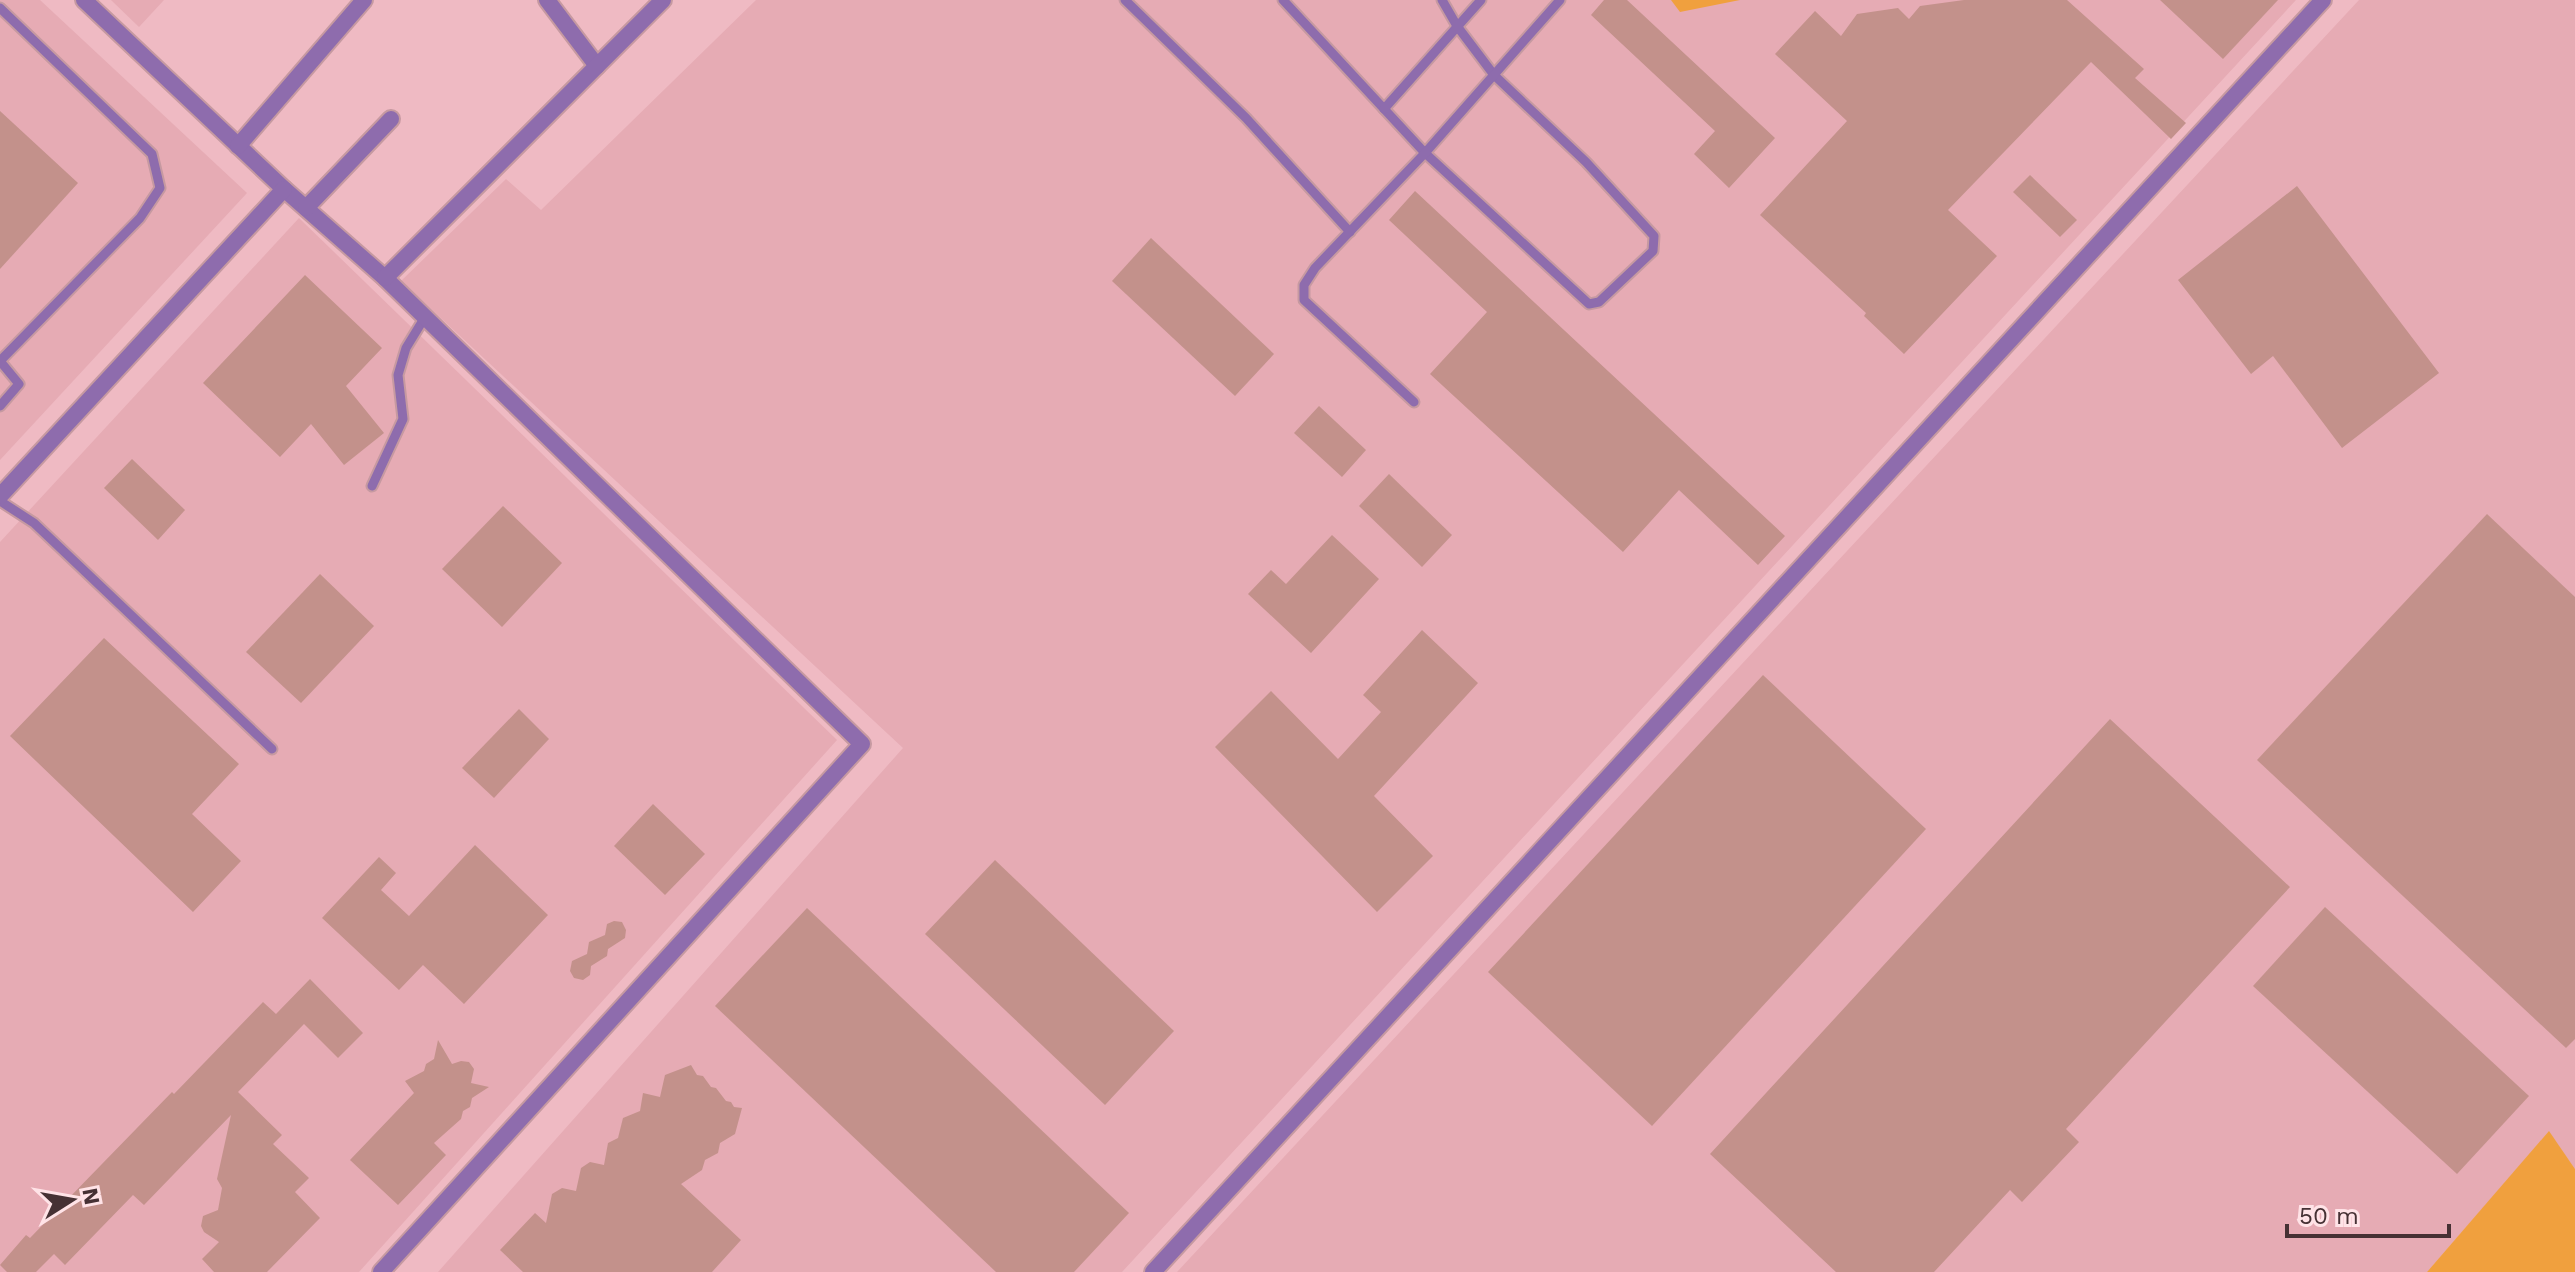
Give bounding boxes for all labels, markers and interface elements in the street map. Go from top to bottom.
north arrow [32,1160,112,1240]
text: N [77,1186,105,1207]
scale bar [2287,1188,2449,1238]
text: 50 m [2299,1202,2359,1230]

